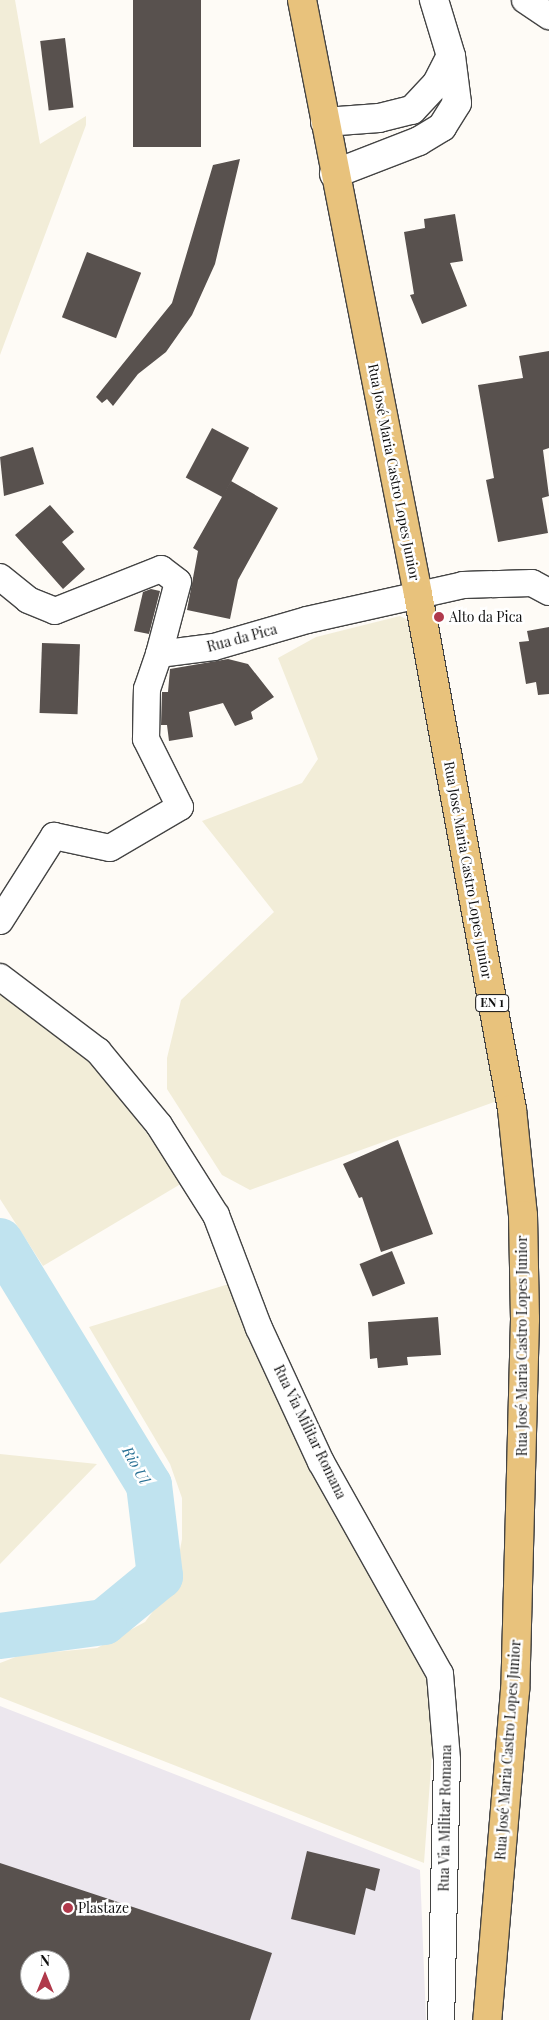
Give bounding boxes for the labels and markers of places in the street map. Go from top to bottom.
place label: Alto da Pica [449,609,523,625]
marker: Alto da Pica [433,611,445,623]
place label: Plastaze [78,1900,129,1916]
marker: Plastaze [62,1902,74,1914]

